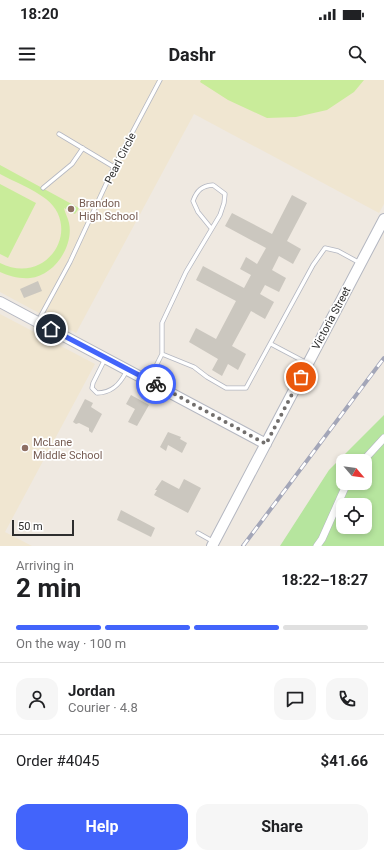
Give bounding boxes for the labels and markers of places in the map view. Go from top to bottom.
place label: Brandon High School [79,197,138,223]
marker: Brandon High School [66,204,76,214]
pin [34,312,68,346]
pin [284,360,318,394]
place label: McLane Middle School [33,436,103,462]
marker: McLane Middle School [20,443,30,453]

